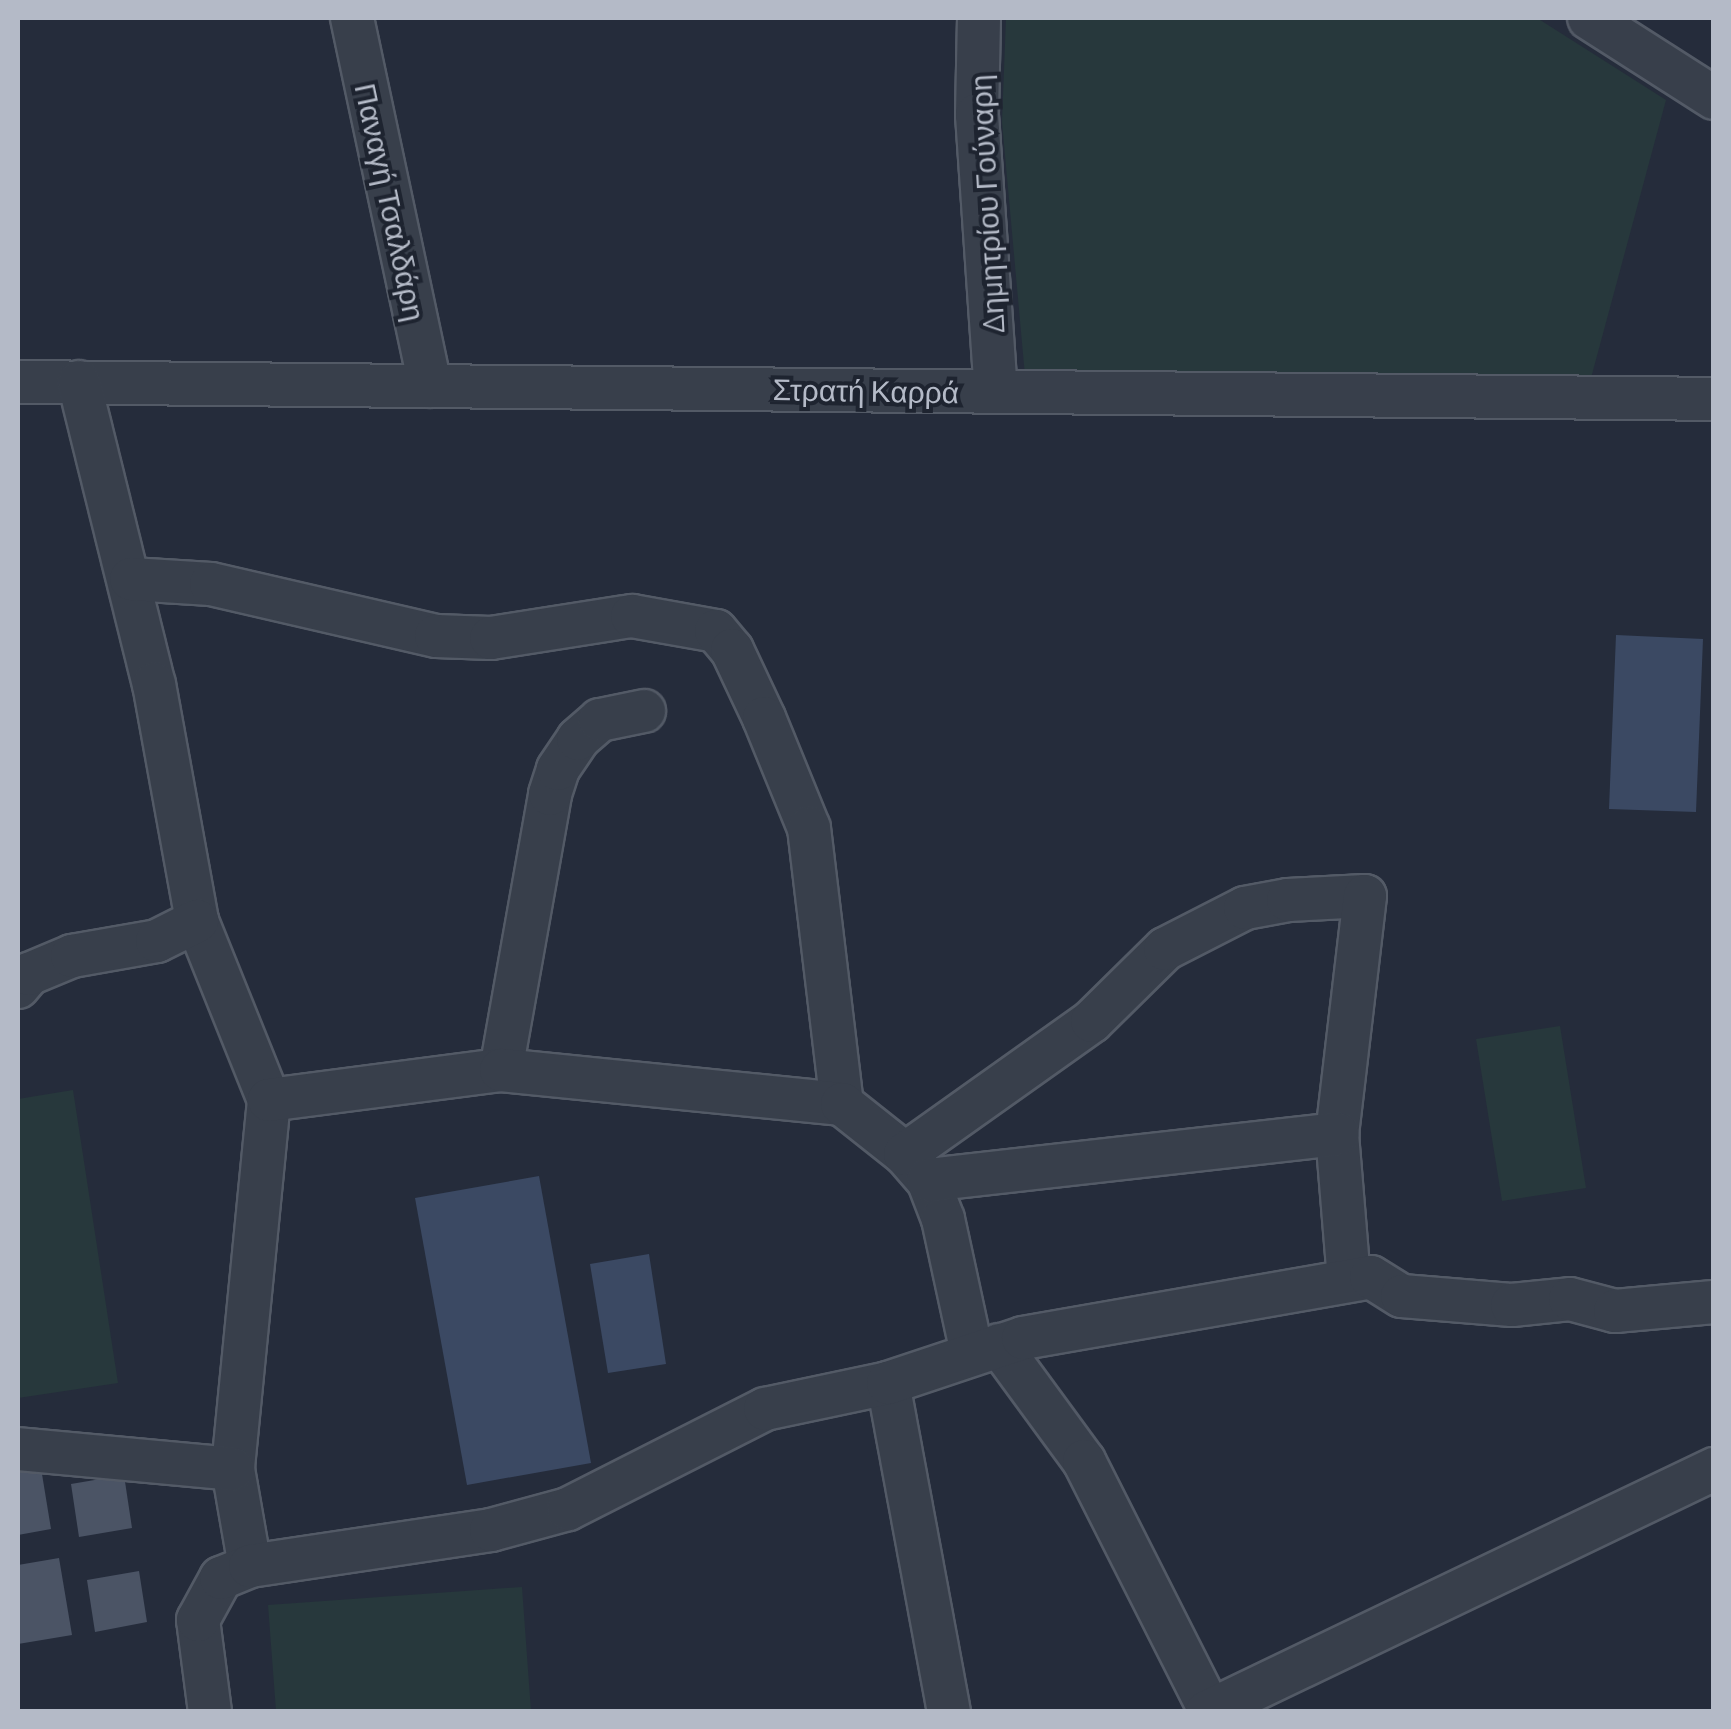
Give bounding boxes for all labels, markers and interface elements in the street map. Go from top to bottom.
street label: Δημητρίου Γούναρη [961,74,1011,334]
street label: Παναγή Τσαλδάρη [348,80,434,324]
street label: Στρατή Καρρά [773,370,959,410]

